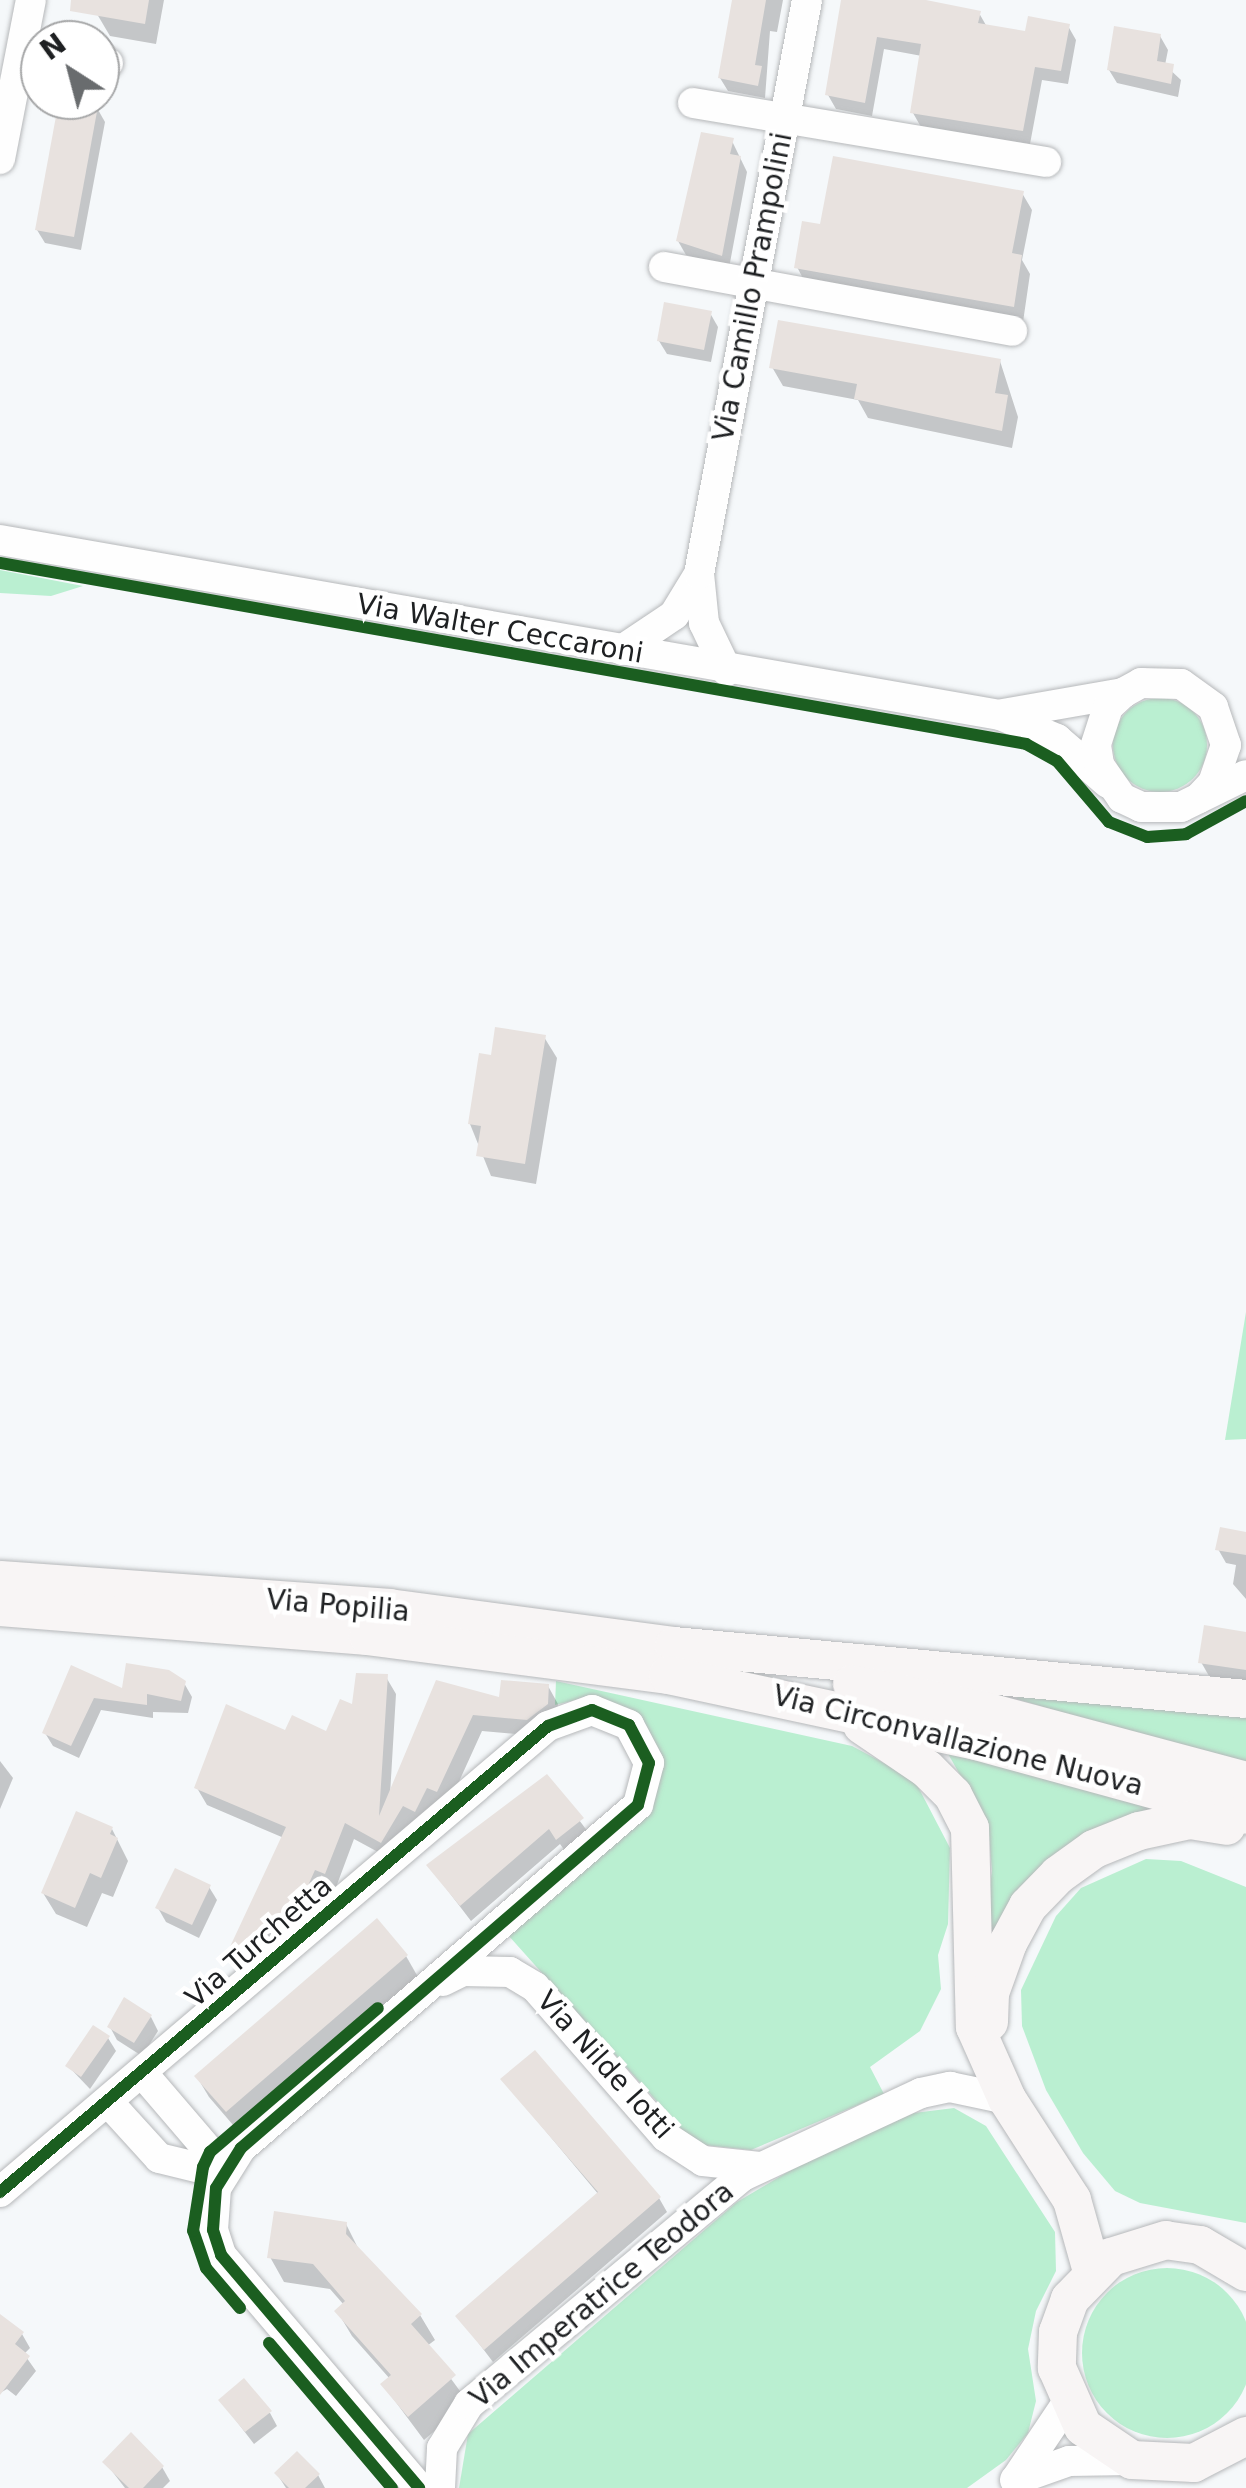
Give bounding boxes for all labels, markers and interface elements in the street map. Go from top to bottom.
north arrow [20,20,120,120]
text: N [34,27,72,67]
street label: Via Camillo Prampolini [707,130,799,444]
street label: Via Walter Ceccaroni [354,587,646,671]
street label: Via Popilia [265,1583,411,1629]
street label: Via Circonvallazione Nuova [769,1679,1147,1803]
street label: Via Turchetta [179,1869,339,2015]
street label: Via Nilde Iotti [530,1984,680,2146]
street label: Via Imperatrice Teodora [463,2175,741,2415]

